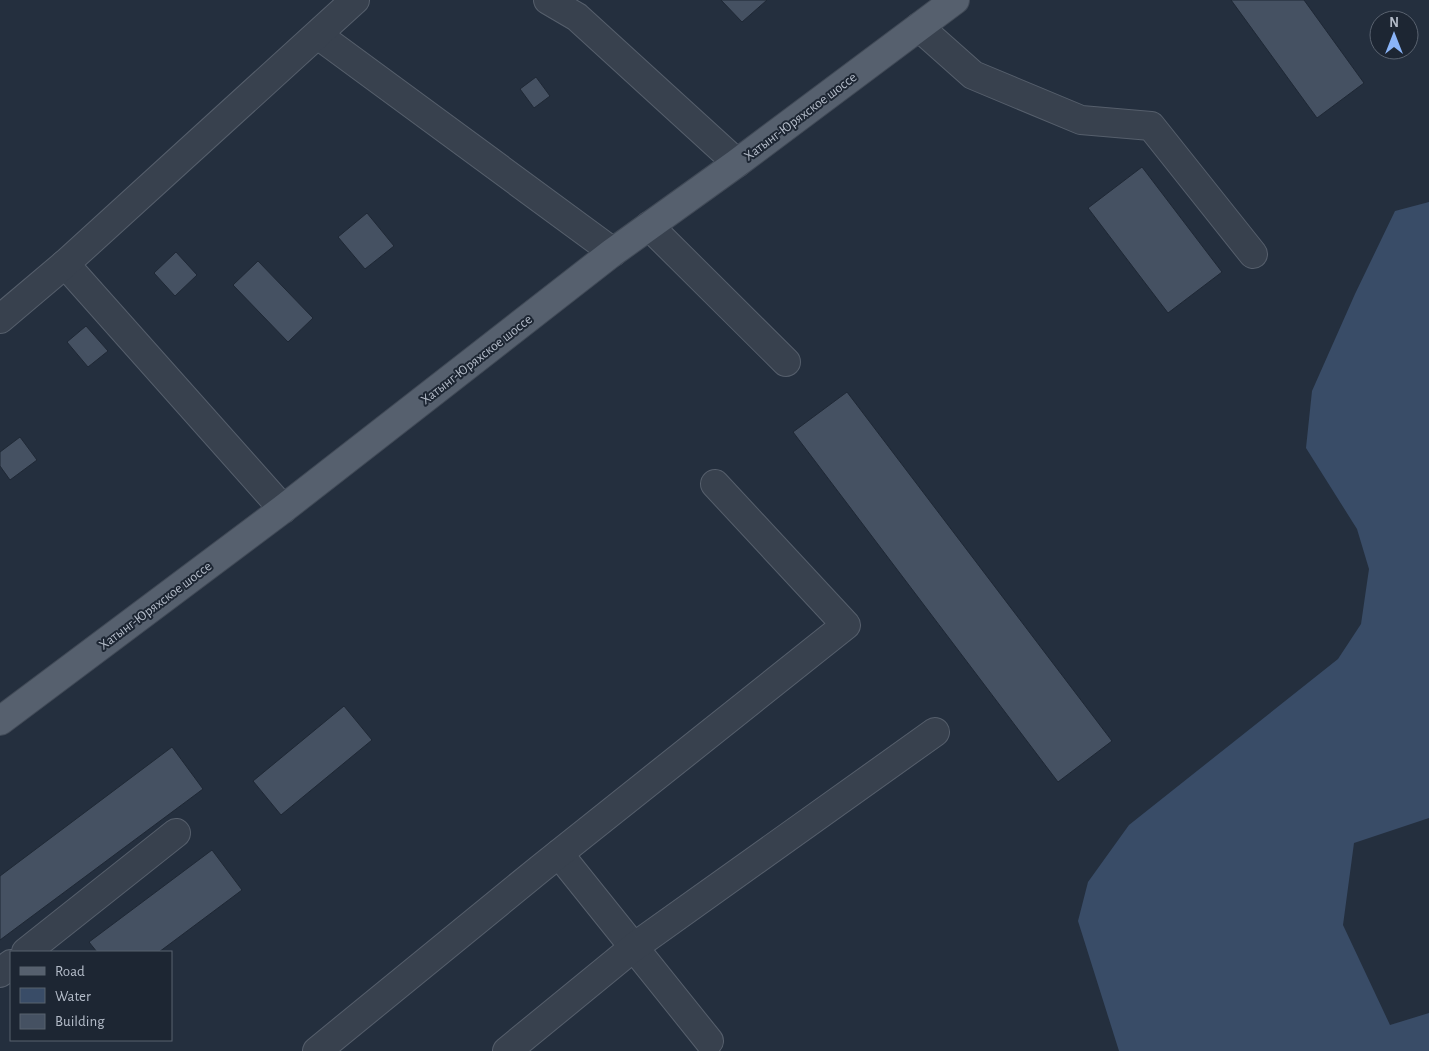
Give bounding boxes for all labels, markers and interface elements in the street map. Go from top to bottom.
north arrow [1369,10,1419,60]
text: N [1389,16,1399,30]
street label: Хатынг-Юряхское шоссе [742,70,859,164]
street label: Хатынг-Юряхское шоссе [418,312,535,407]
street label: Хатынг-Юряхское шоссе [97,559,214,653]
legend [10,951,172,1041]
text: Road [55,964,85,979]
text: Water [55,989,91,1004]
text: Building [55,1014,105,1029]

